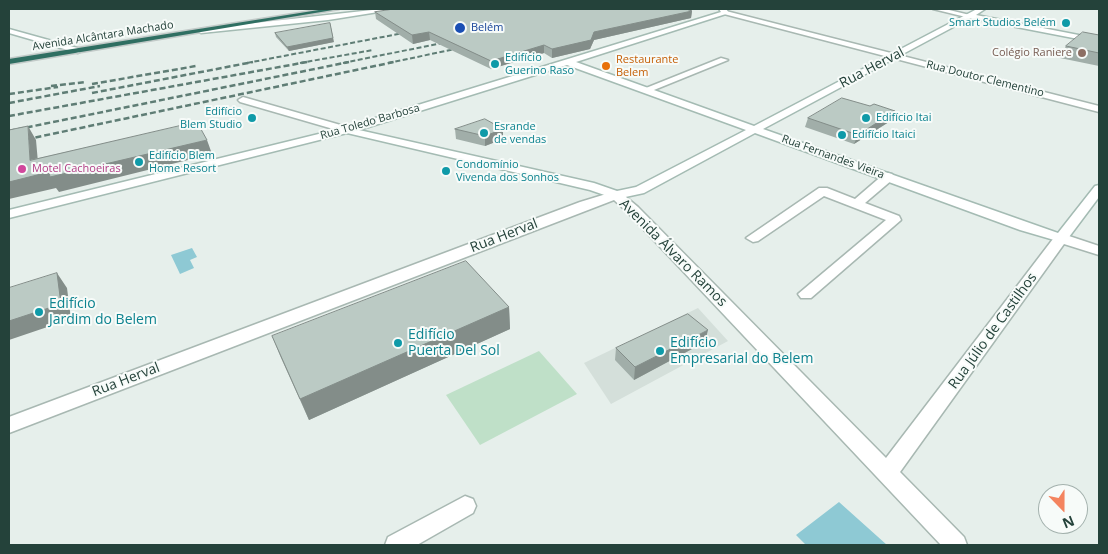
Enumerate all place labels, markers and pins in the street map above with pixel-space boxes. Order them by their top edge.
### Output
place label: Smart Studios Belém [949,16,1056,30]
marker: Smart Studios Belém [1060,17,1072,29]
marker: Belém [453,21,467,35]
place label: Belém [471,21,503,35]
place label: Colégio Raniere [992,46,1072,60]
marker: Colégio Raniere [1076,47,1088,59]
place label: Edifício Guerino Raso [505,51,574,77]
place label: Restaurante Belem [616,53,678,79]
marker: Edifício Guerino Raso [489,58,501,70]
marker: Restaurante Belem [600,60,612,72]
place label: Edifício Blem Studio [180,105,242,131]
place label: Edifício Itai [876,111,931,125]
marker: Edifício Blem Studio [246,112,258,124]
marker: Edifício Itai [860,112,872,124]
place label: Esrande de vendas [494,120,546,146]
marker: Esrande de vendas [478,127,490,139]
place label: Edifício Itaici [852,128,916,142]
marker: Edifício Itaici [836,129,848,141]
place label: Edifício Blem Home Resort [149,149,216,175]
marker: Edifício Blem Home Resort [133,156,145,168]
place label: Condomínio Vivenda dos Sonhos [456,158,559,184]
place label: Motel Cachoeiras [32,162,121,176]
marker: Motel Cachoeiras [16,163,28,175]
marker: Condomínio Vivenda dos Sonhos [440,165,452,177]
place label: Edifício Jardim do Belem [49,296,157,328]
marker: Edifício Jardim do Belem [33,306,45,318]
place label: Edifício Puerta Del Sol [408,327,500,360]
place label: Edifício Empresarial do Belem [670,335,813,368]
marker: Edifício Puerta Del Sol [392,337,404,349]
marker: Edifício Empresarial do Belem [654,345,666,357]

